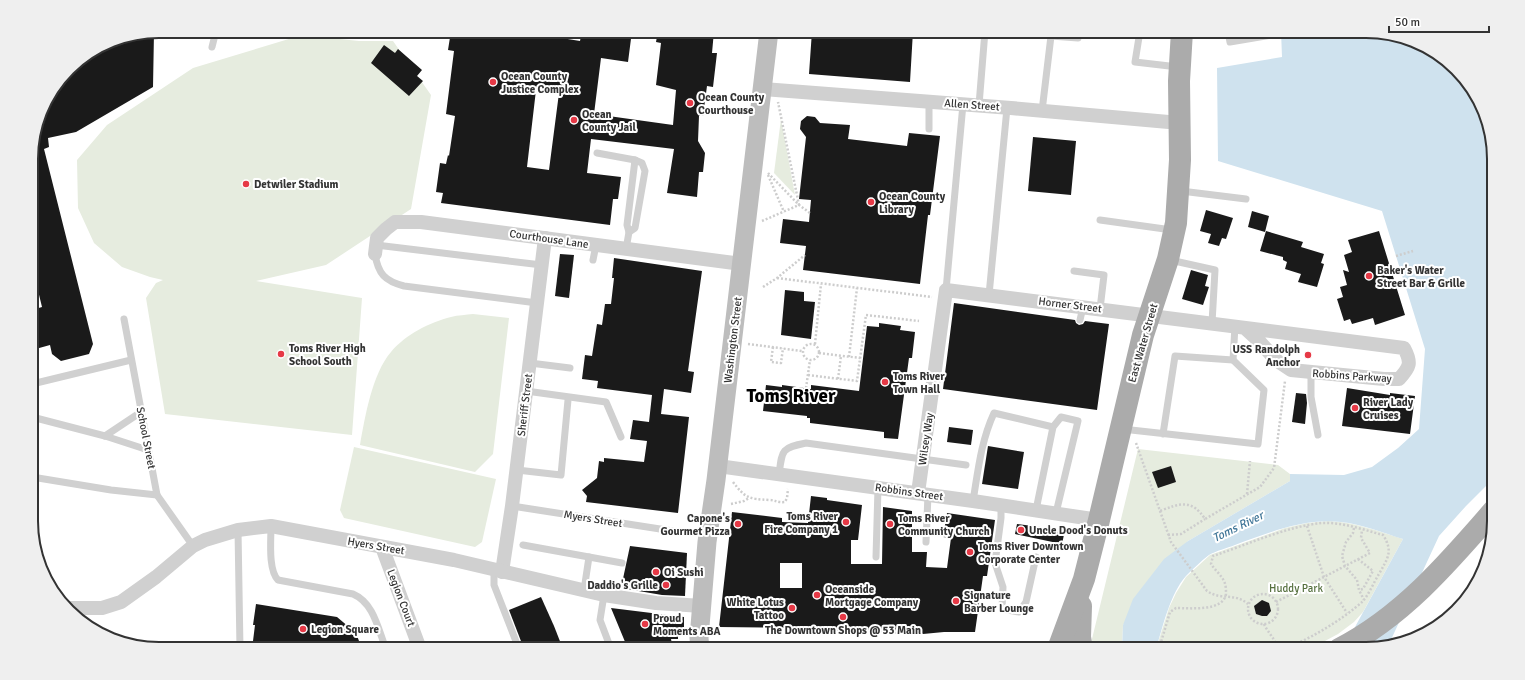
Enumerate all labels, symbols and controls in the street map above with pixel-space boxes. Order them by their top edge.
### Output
scale bar [1389,8,1489,34]
text: 50 m [1395,15,1420,30]
place label: Ocean County Justice Complex [501,70,580,96]
marker: Ocean County Justice Complex [488,77,498,87]
place label: Ocean County Courthouse [698,91,765,117]
street label: Allen Street [944,97,1000,113]
marker: Ocean County Courthouse [685,98,695,108]
place label: Ocean County Jail [582,108,636,134]
marker: Ocean County Jail [569,115,579,125]
place label: Detwiler Stadium [254,178,339,191]
marker: Detwiler Stadium [241,179,251,189]
place label: Ocean County Library [879,190,946,216]
marker: Ocean County Library [866,197,876,207]
street label: Courthouse Lane [509,227,589,251]
place label: Baker's Water Street Bar & Grille [1377,264,1465,290]
marker: Baker's Water Street Bar & Grille [1364,271,1374,281]
street label: Horner Street [1038,295,1103,315]
street label: Washington Street [721,296,745,384]
street label: East Water Street [1126,302,1161,384]
place label: Toms River High School South [289,342,366,368]
place label: USS Randolph Anchor [1233,343,1301,369]
marker: Toms River High School South [276,349,286,359]
marker: USS Randolph Anchor [1303,350,1313,360]
street label: Robbins Parkway [1312,367,1393,385]
place label: Toms River Town Hall [893,370,945,396]
street label: Sheriff Street [515,373,535,437]
marker: Toms River Town Hall [880,377,890,387]
district label: Toms River [746,384,836,408]
place label: River Lady Cruises [1363,396,1414,422]
marker: River Lady Cruises [1350,403,1360,413]
street label: School Street [134,406,158,470]
street label: Wilsey Way [916,411,936,466]
street label: Robbins Street [874,481,944,503]
street label: Myers Street [563,508,623,530]
water label: Toms River [1210,508,1267,546]
place label: Toms River Fire Company 1 [764,510,839,536]
place label: Capone's Gourmet Pizza [660,512,730,538]
place label: Toms River Community Church [898,512,990,538]
marker: Toms River Fire Company 1 [841,517,851,527]
marker: Capone's Gourmet Pizza [733,519,743,529]
marker: Toms River Community Church [885,519,895,529]
place label: Uncle Dood's Donuts [1029,524,1128,537]
marker: Uncle Dood's Donuts [1016,525,1026,535]
street label: Hyers Street [346,535,406,557]
place label: Toms River Downtown Corporate Center [978,540,1083,566]
marker: Toms River Downtown Corporate Center [965,547,975,557]
place label: Oi Sushi [664,566,703,579]
marker: Oi Sushi [651,567,661,577]
street label: Legion Court [384,568,418,629]
place label: Daddio's Grille [587,579,659,592]
marker: Daddio's Grille [661,580,671,590]
park label: Huddy Park [1269,582,1323,595]
place label: Oceanside Mortgage Company [825,583,919,609]
place label: Signature Barber Lounge [964,589,1034,615]
marker: Oceanside Mortgage Company [812,590,822,600]
place label: White Lotus Tattoo [727,596,784,622]
marker: Signature Barber Lounge [951,596,961,606]
marker: White Lotus Tattoo [787,603,797,613]
place label: Proud Moments ABA [653,612,721,638]
marker: The Downtown Shops @ 53 Main [838,612,848,622]
marker: Proud Moments ABA [640,619,650,629]
place label: Legion Square [311,623,379,636]
marker: Legion Square [298,624,308,634]
place label: The Downtown Shops @ 53 Main [765,624,921,637]

